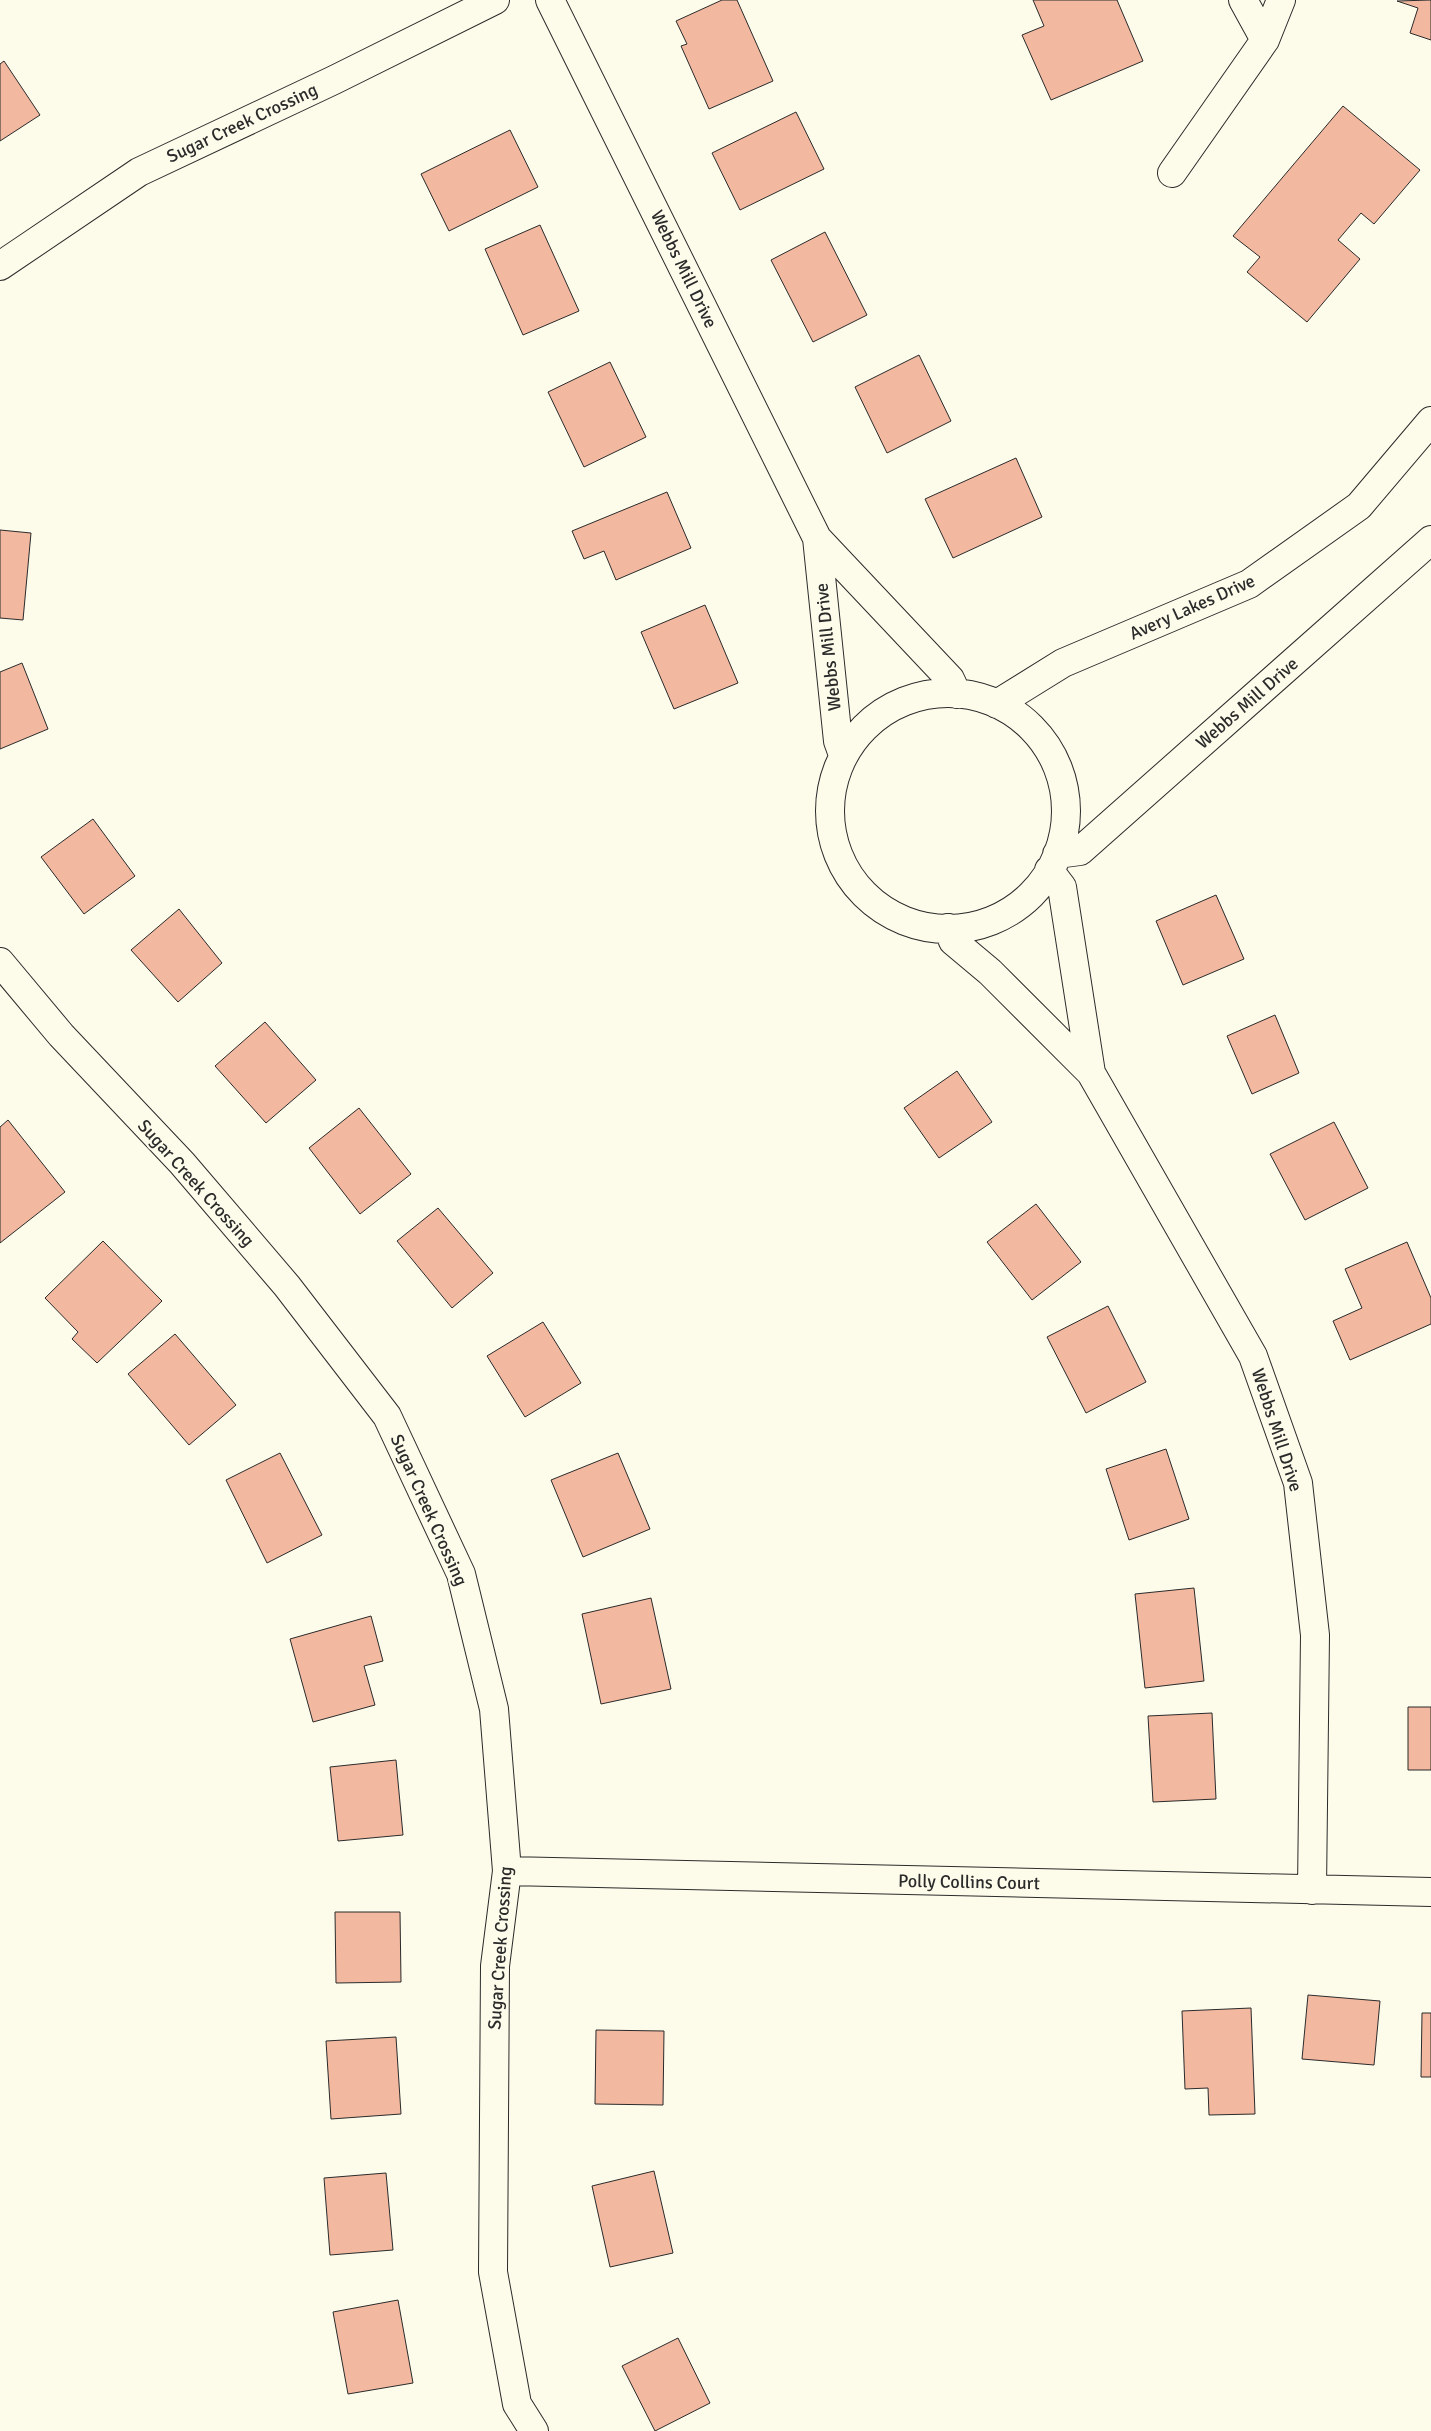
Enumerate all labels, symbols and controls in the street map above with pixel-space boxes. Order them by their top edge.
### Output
street label: Sugar Creek Crossing [163,78,321,168]
street label: Webbs Mill Drive [646,206,722,332]
street label: Avery Lakes Drive [1126,569,1258,645]
street label: Webbs Mill Drive [810,582,846,712]
street label: Webbs Mill Drive [1191,653,1303,753]
street label: Sugar Creek Crossing [133,1115,259,1251]
street label: Webbs Mill Drive [1247,1366,1307,1494]
street label: Sugar Creek Crossing [386,1431,472,1589]
street label: Sugar Creek Crossing [483,1866,517,2030]
street label: Polly Collins Court [898,1870,1040,1894]

